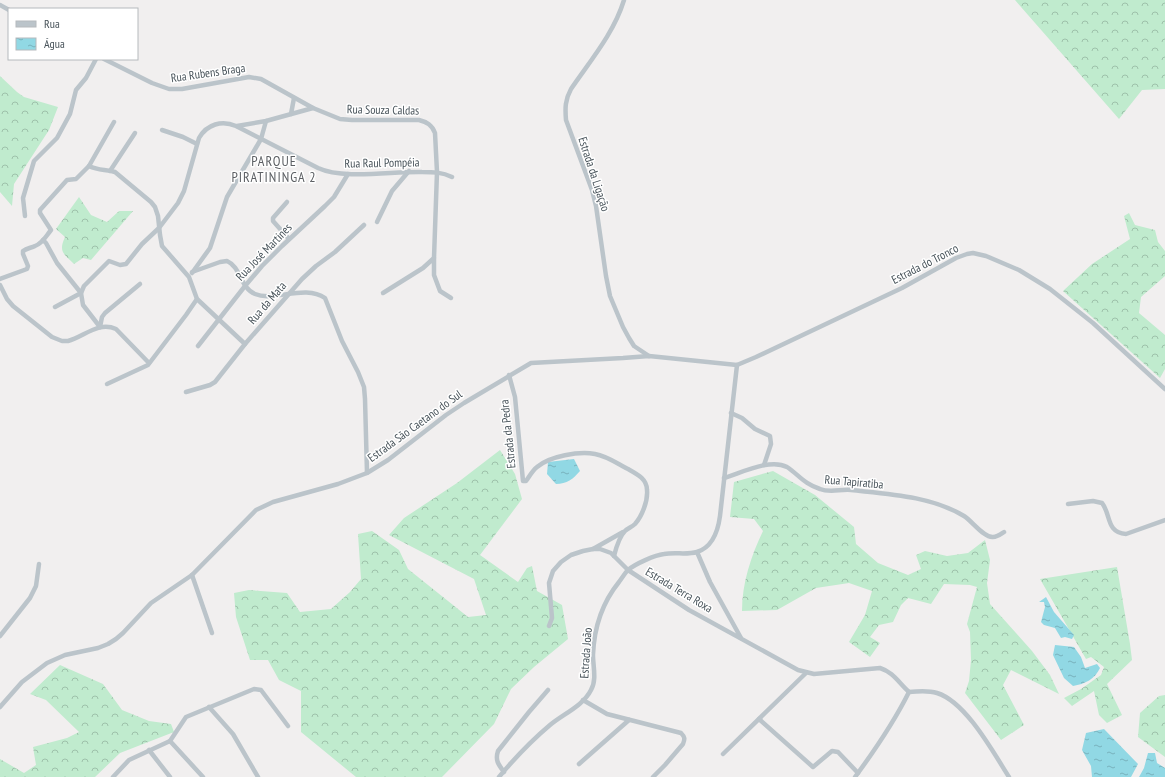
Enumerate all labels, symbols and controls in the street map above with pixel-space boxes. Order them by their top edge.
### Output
legend [8,8,138,60]
text: Rua [44,16,60,31]
text: Água [44,36,65,51]
street label: Rua Rubens Braga [170,60,246,85]
street label: Rua Souza Caldas [347,101,419,118]
street label: Estrada da Ligação [575,135,614,213]
district label: PARQUE PIRATININGA 2 [232,152,317,186]
street label: Rua Raul Pompéia [344,154,420,171]
street label: Rua José Martines [232,220,295,284]
street label: Estrada do Tronco [889,240,961,287]
street label: Rua da Mata [244,278,289,327]
street label: Estrada São Caetano do Sul [365,386,465,465]
street label: Estrada da Pedra [496,399,519,469]
street label: Rua Tapiratiba [824,471,884,492]
street label: Estrada Terra Roxa [643,564,716,616]
street label: Estrada João [576,627,595,679]

